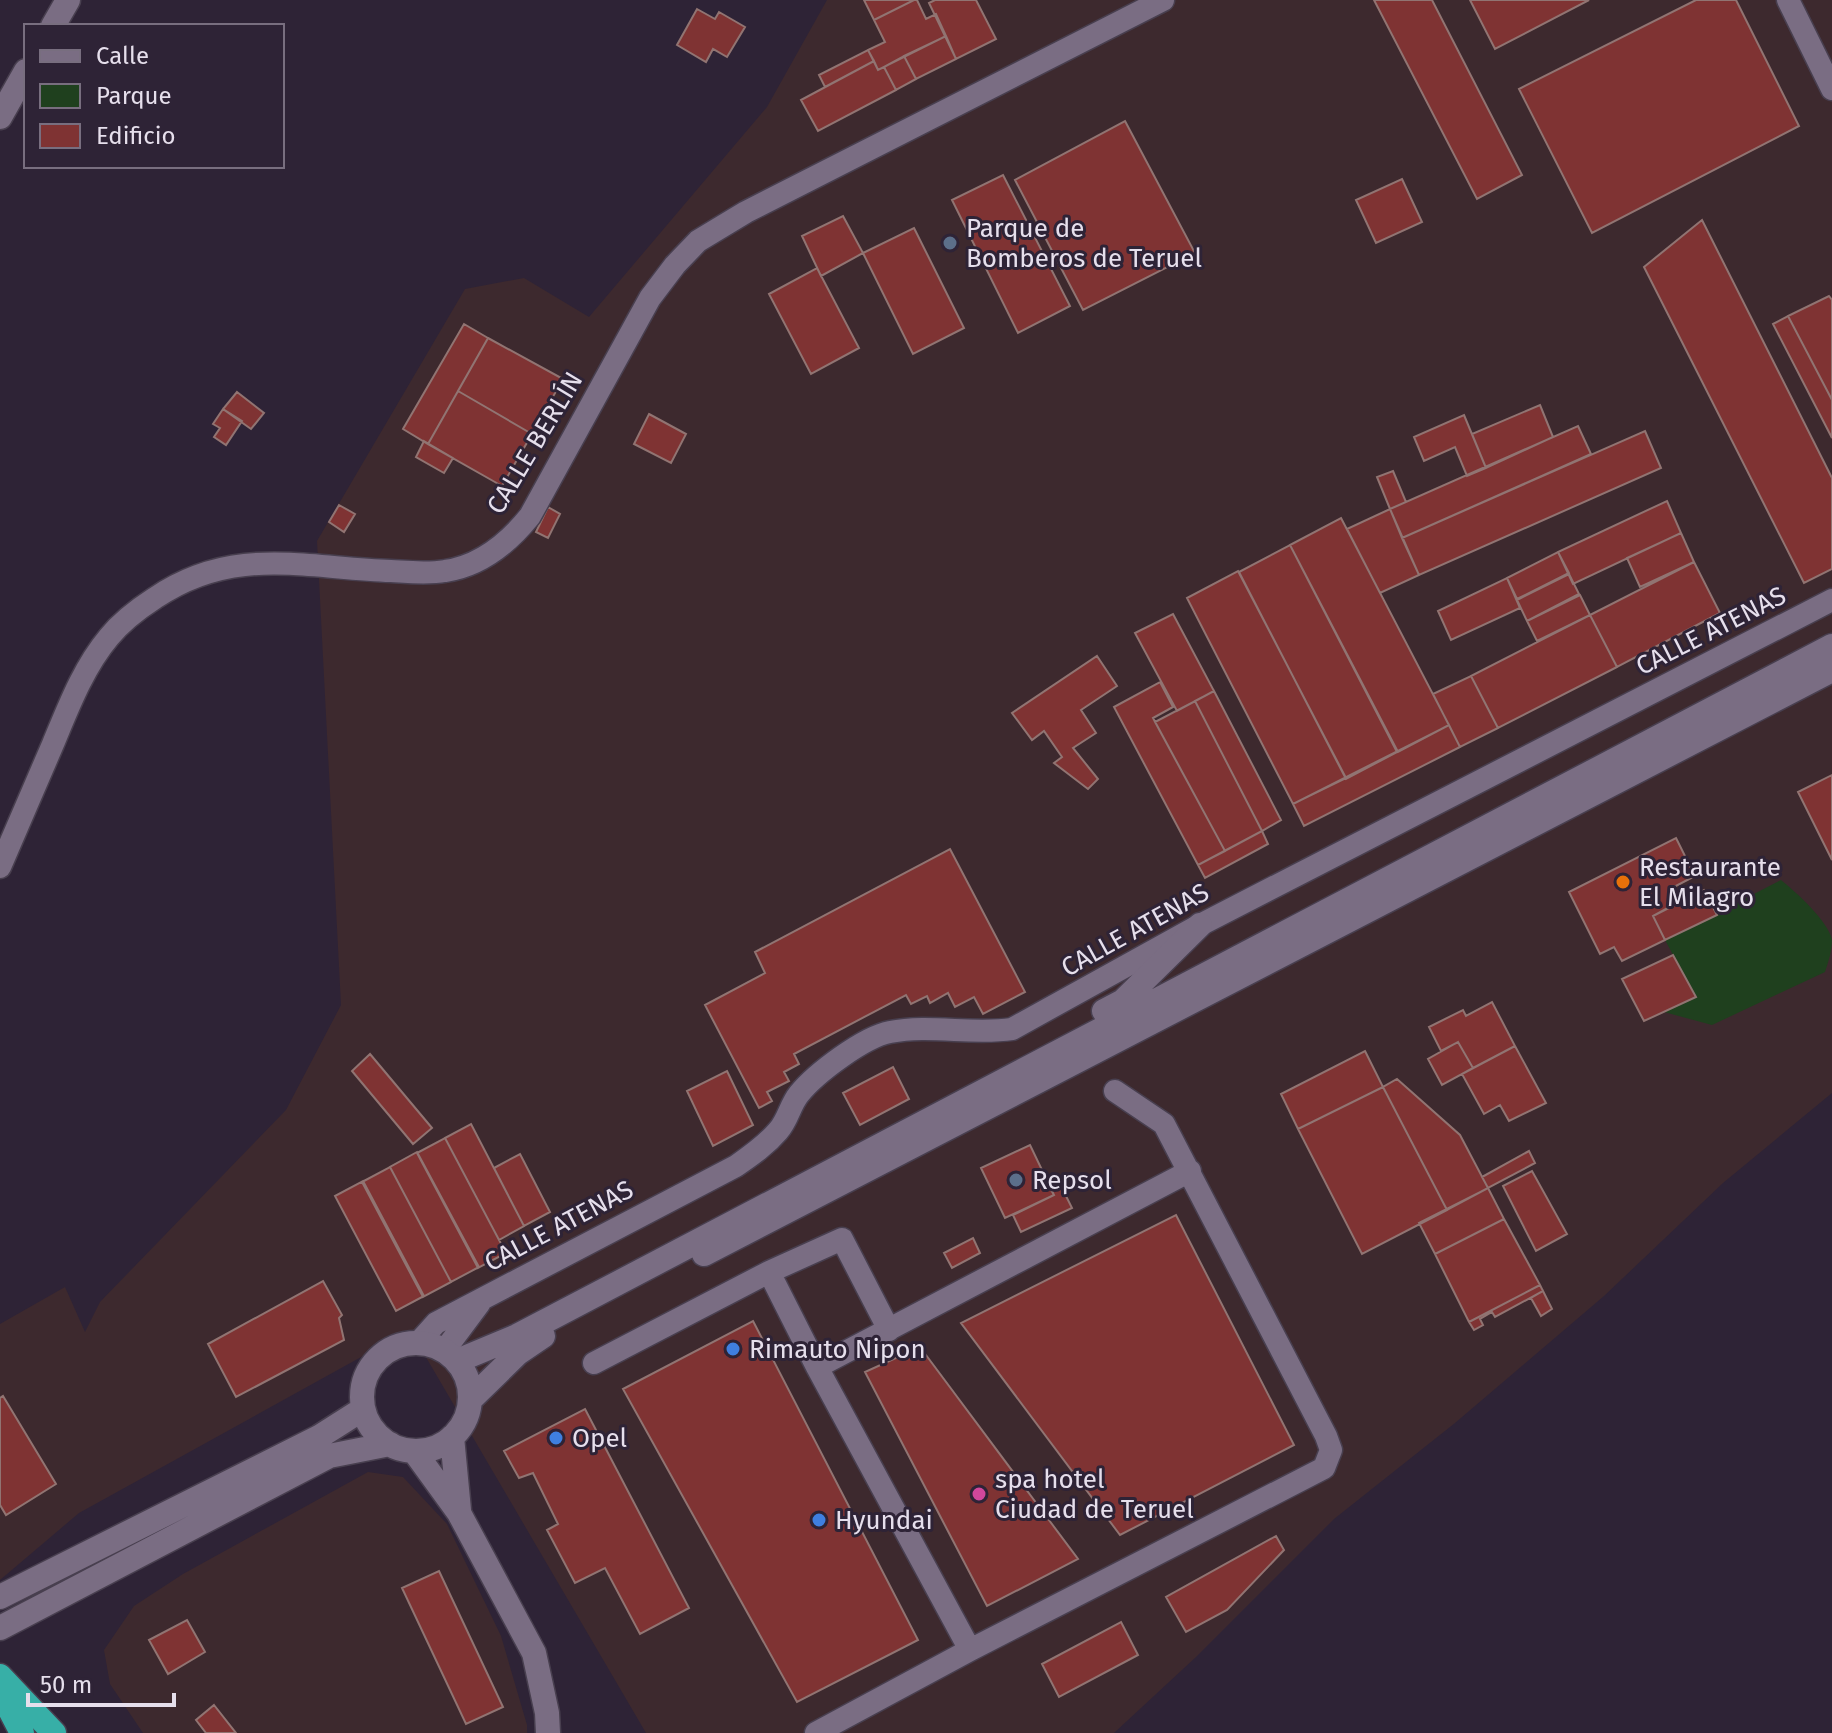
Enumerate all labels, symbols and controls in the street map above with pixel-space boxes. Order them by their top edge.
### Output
legend [24,24,284,168]
text: Calle [96,42,149,70]
text: Parque [96,82,172,110]
text: Edificio [96,122,176,150]
place label: Parque de Bomberos de Teruel [966,213,1202,274]
marker: Parque de Bomberos de Teruel [941,234,959,252]
street label: CALLE BERLÍN [481,366,589,520]
street label: CALLE ATENAS [1631,580,1791,682]
place label: Restaurante El Milagro [1639,852,1781,913]
marker: Restaurante El Milagro [1614,873,1632,891]
street label: CALLE ATENAS [1056,877,1214,983]
place label: Repsol [1032,1165,1112,1196]
marker: Repsol [1007,1171,1025,1189]
street label: CALLE ATENAS [479,1174,639,1278]
place label: Rimauto Nipon [749,1334,926,1365]
marker: Rimauto Nipon [724,1340,742,1358]
place label: Opel [572,1423,628,1454]
marker: Opel [547,1429,565,1447]
place label: spa hotel Ciudad de Teruel [995,1464,1194,1525]
marker: spa hotel Ciudad de Teruel [970,1485,988,1503]
place label: Hyundai [835,1505,933,1536]
marker: Hyundai [810,1511,828,1529]
scale bar [28,1657,174,1707]
text: 50 m [40,1671,92,1699]

